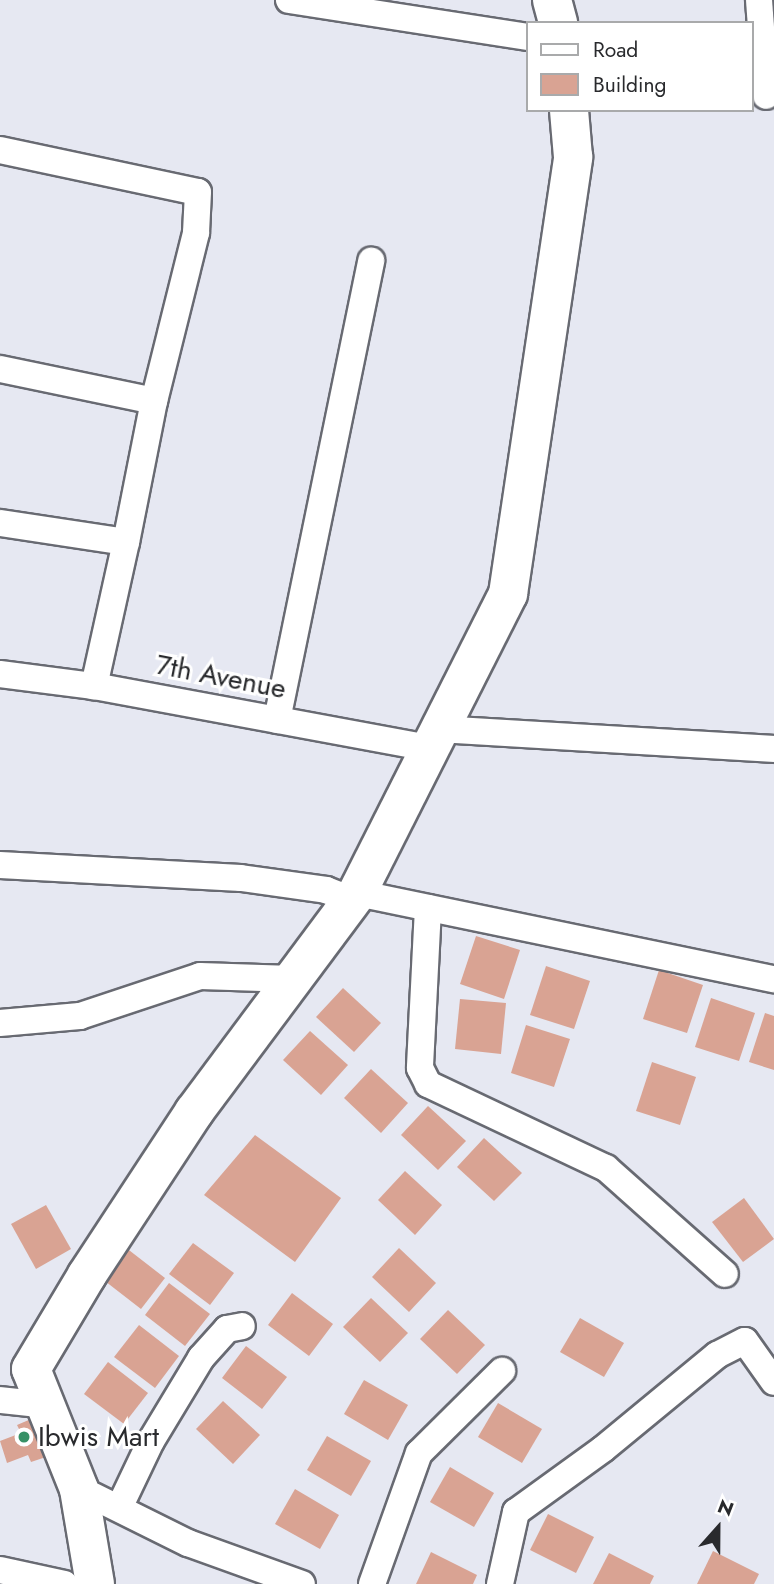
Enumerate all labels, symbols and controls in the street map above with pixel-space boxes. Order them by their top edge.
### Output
legend [526,21,753,112]
text: Road [593,35,638,65]
text: Building [593,70,666,100]
street label: 7th Avenue [153,648,289,706]
place label: Ibwis Mart [38,1420,159,1454]
marker: Ibwis Mart [16,1429,32,1445]
north arrow [683,1493,753,1563]
text: N [714,1493,738,1523]

